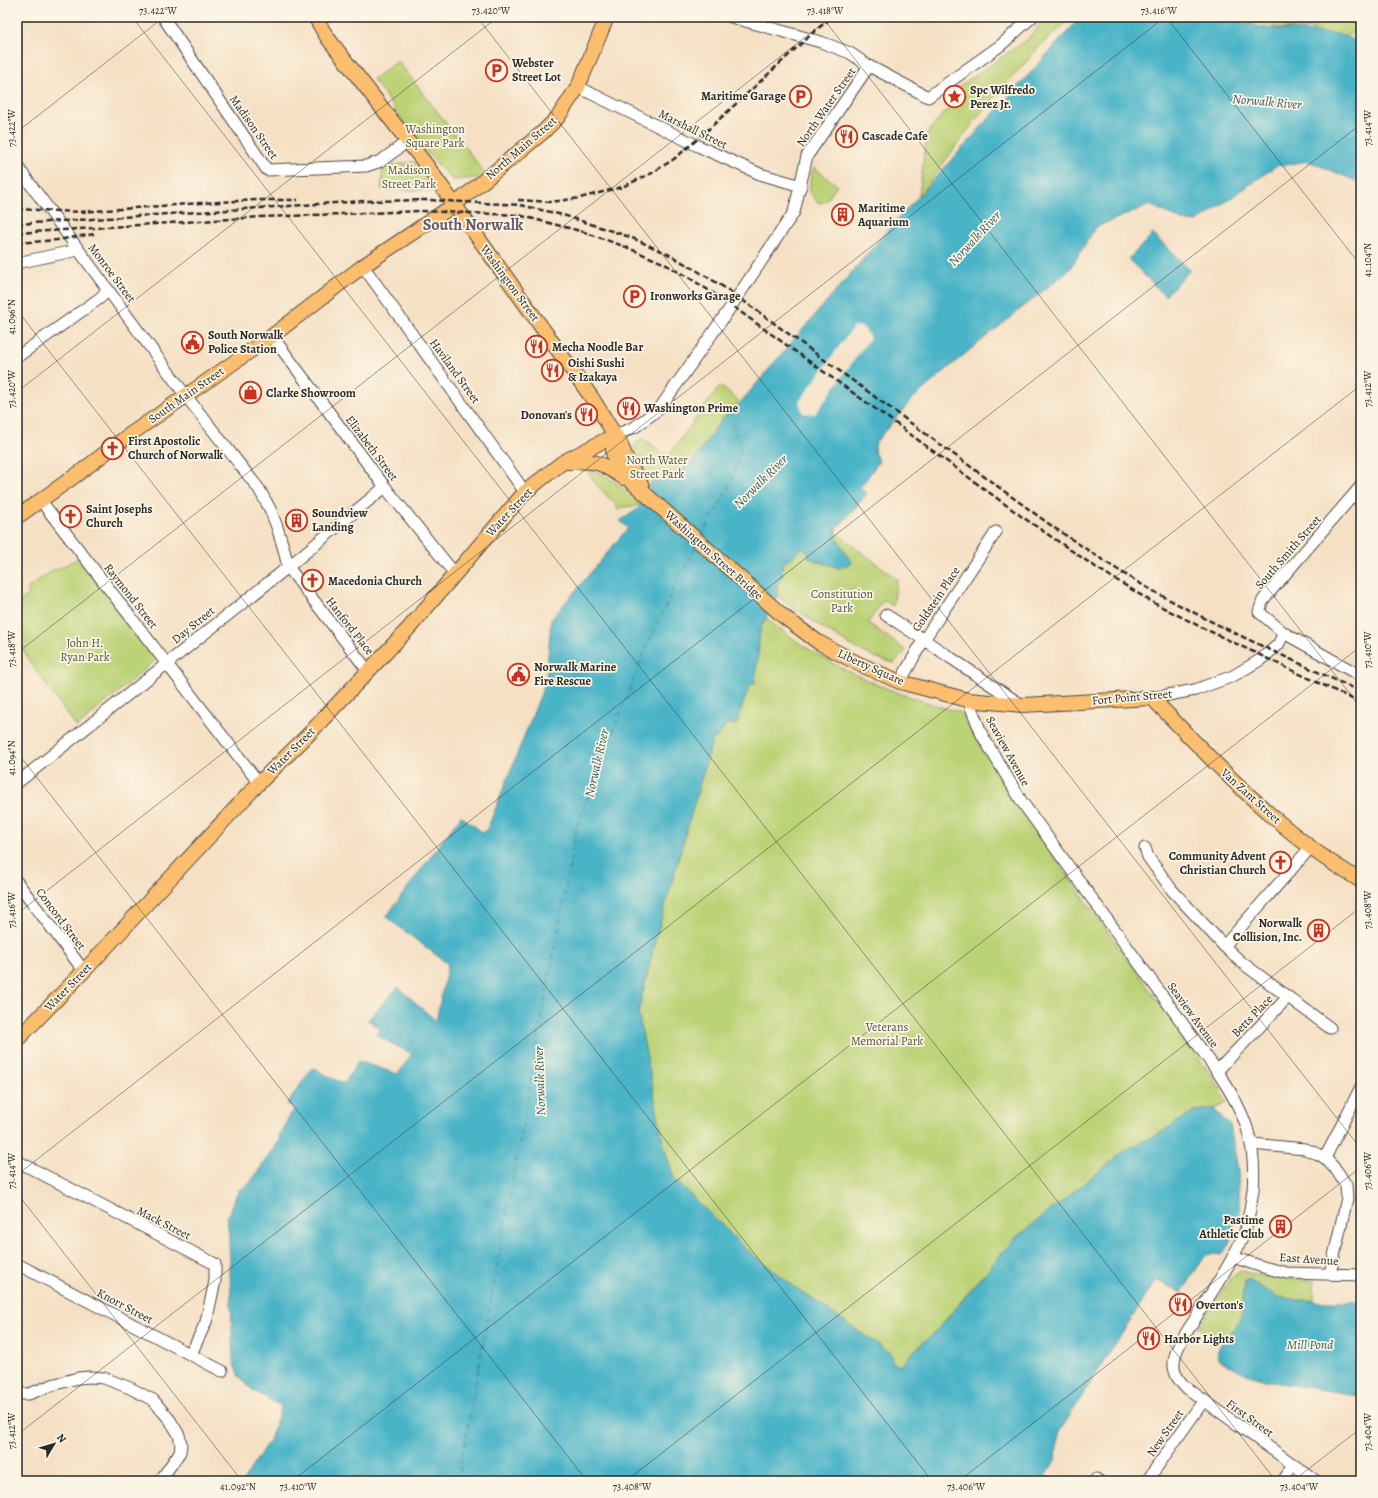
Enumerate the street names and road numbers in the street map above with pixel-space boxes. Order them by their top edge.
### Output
street label: North Water Street [793,64,859,150]
street label: Madison Street [226,92,282,162]
street label: Marshall Street [656,105,730,153]
street label: North Main Street [482,113,560,183]
street label: Monroe Street [84,240,140,306]
street label: Washington Street [476,241,543,325]
street label: Haviland Street [426,335,484,407]
street label: South Main Street [145,363,227,427]
street label: Elizabeth Street [342,412,402,484]
street label: Water Street [481,484,536,541]
street label: Washington Street Bridge [661,506,766,603]
street label: South Smith Street [1251,512,1325,592]
street label: Raymond Street [100,560,162,632]
street label: Goldstein Place [908,563,964,635]
street label: Hanford Place [322,594,378,658]
street label: Day Street [168,603,218,647]
street label: Liberty Square [835,645,907,689]
street label: Fort Point Street [1091,686,1173,708]
street label: Seaview Avenue [982,713,1034,789]
street label: Water Street [263,724,318,779]
street label: Van Zant Street [1217,764,1285,827]
street label: Concord Street [32,885,90,953]
street label: Water Street [40,959,95,1015]
street label: Seaview Avenue [1164,979,1222,1051]
street label: Betts Place [1228,991,1276,1041]
street label: Mack Street [134,1203,194,1243]
street label: East Avenue [1279,1249,1339,1269]
street label: Knorr Street [94,1285,156,1327]
street label: First Street [1223,1395,1277,1441]
street label: New Street [1143,1406,1187,1460]

